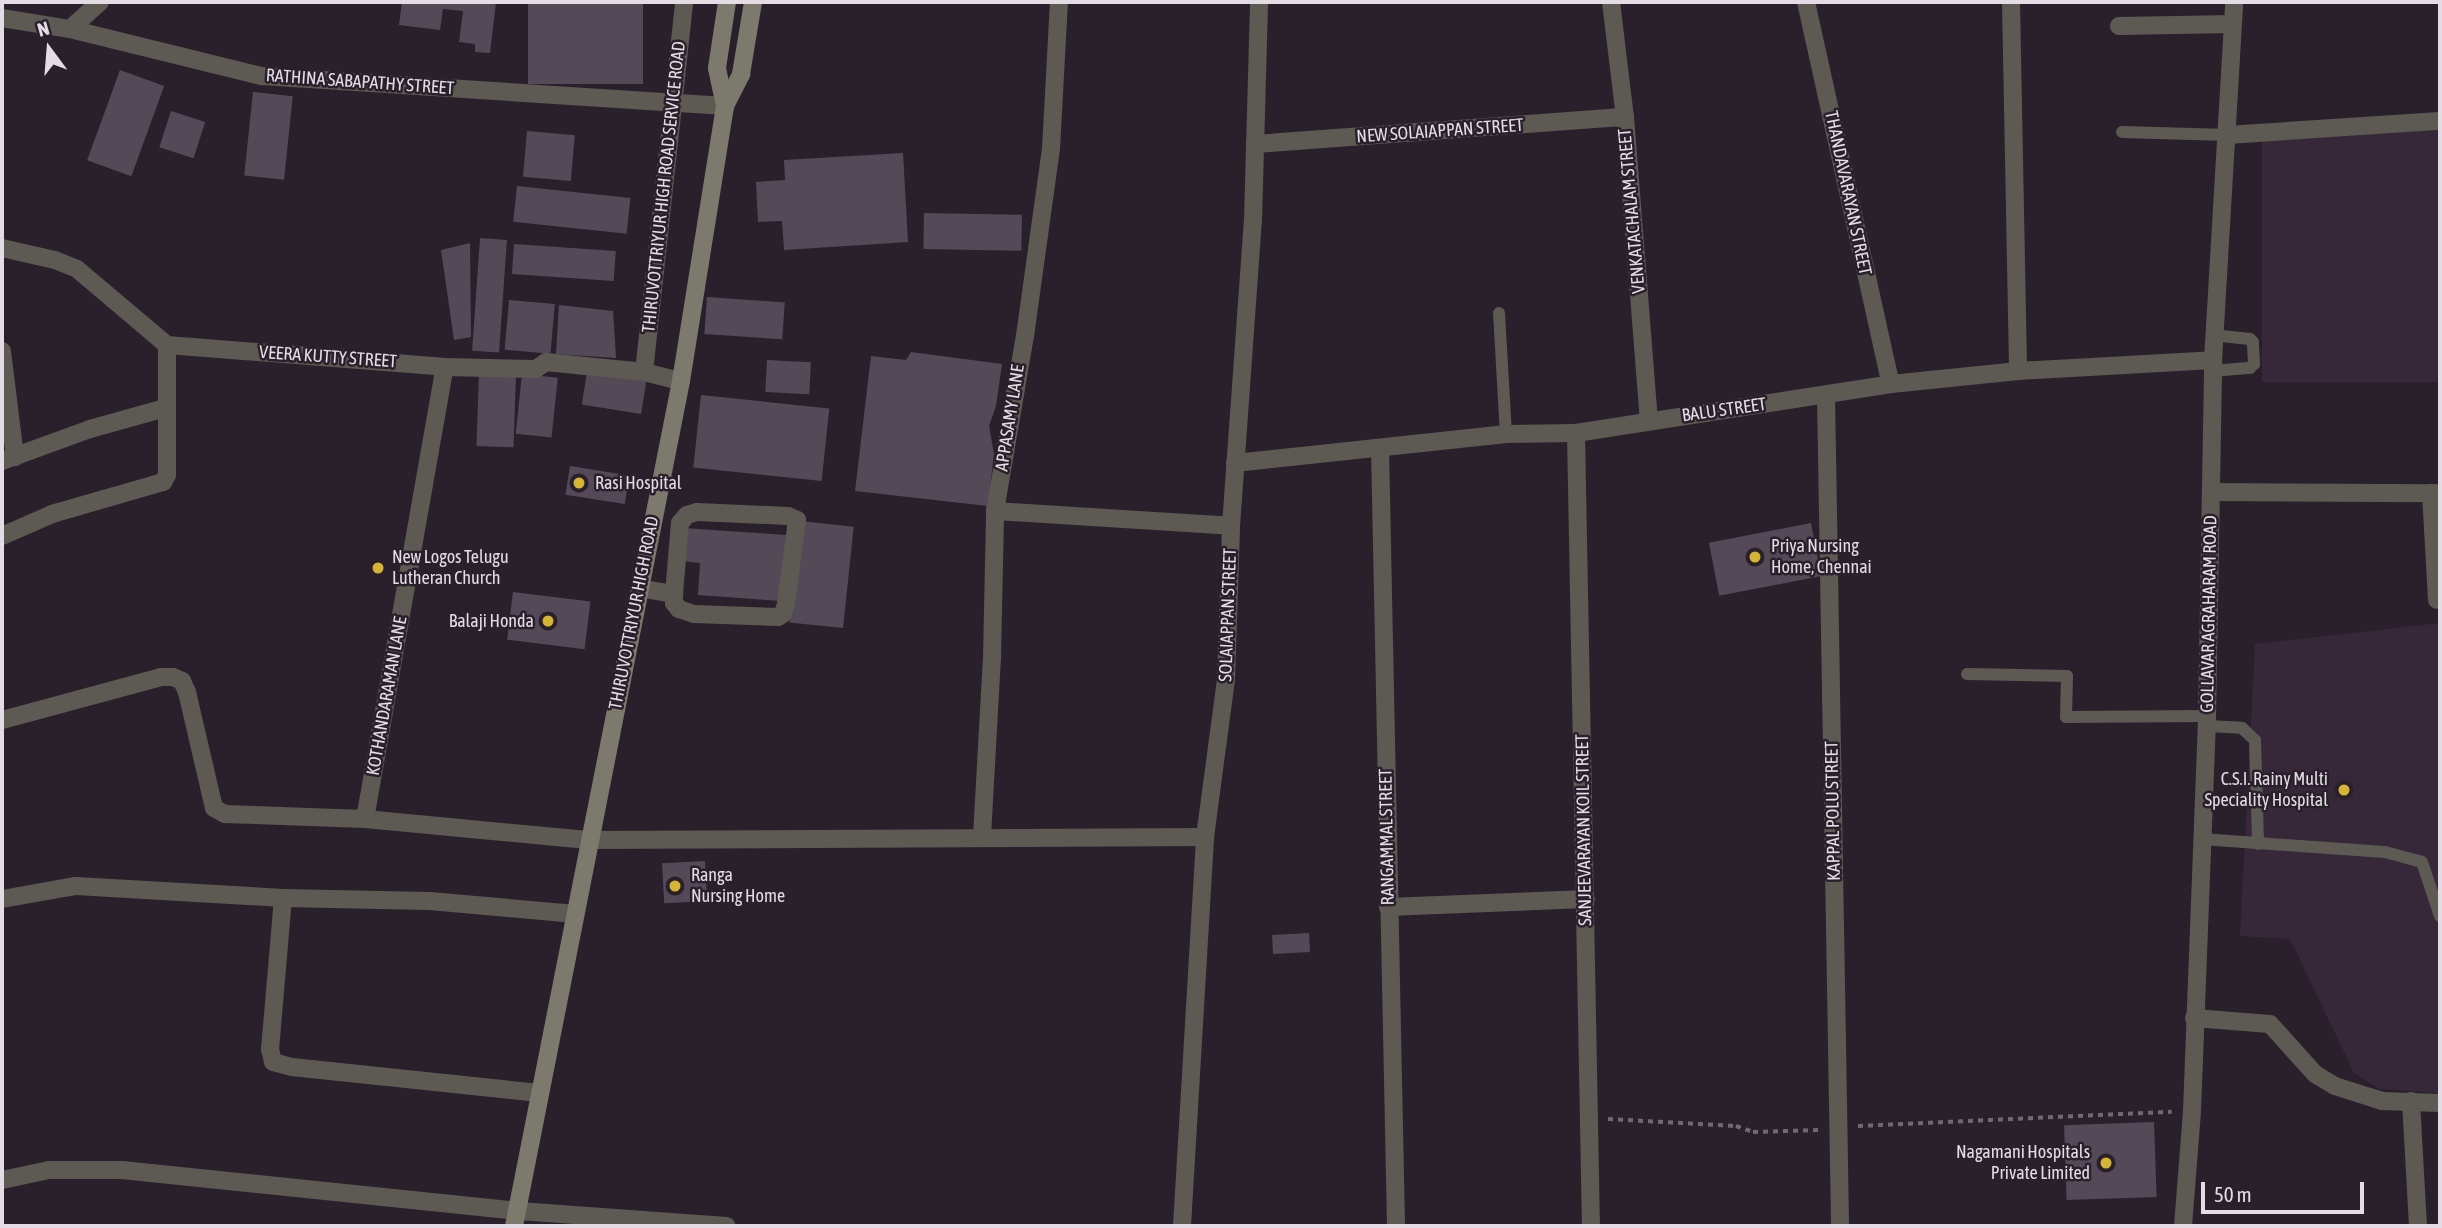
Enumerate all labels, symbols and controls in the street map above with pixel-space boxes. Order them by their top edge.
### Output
north arrow [14,14,84,84]
text: N [35,17,52,41]
street label: THIRUVOTTRIYUR HIGH ROAD SERVICE ROAD [638,40,690,334]
street label: RATHINA SABAPATHY STREET [265,65,455,99]
street label: THANDAVARAYAN STREET [1820,109,1876,277]
street label: NEW SOLAIAPPAN STREET [1356,114,1524,148]
street label: VENKATACHALAM STREET [1614,128,1650,294]
street label: VEERA KUTTY STREET [258,341,398,373]
street label: APPASAMY LANE [991,363,1029,473]
street label: BALU STREET [1680,393,1768,427]
place label: Rasi Hospital [595,472,682,494]
marker: Rasi Hospital [569,473,589,493]
street label: THIRUVOTTRIYUR HIGH ROAD [605,514,663,712]
street label: GOLLAVAR AGRAHARAM ROAD [2196,515,2222,713]
place label: Priya Nursing Home, Chennai [1771,536,1872,578]
place label: New Logos Telugu Lutheran Church [392,547,509,590]
marker: Priya Nursing Home, Chennai [1745,547,1765,567]
street label: SOLAIAPPAN STREET [1215,548,1241,682]
marker: New Logos Telugu Lutheran Church [370,560,386,576]
place label: Balaji Honda [449,610,534,632]
marker: Balaji Honda [540,613,556,629]
street label: KOTHANDARAMAN LANE [362,615,412,777]
street label: SANJEEVARAYAN KOIL STREET [1572,734,1596,926]
street label: KAPPAL POLU STREET [1821,741,1845,881]
street label: RANGAMMAL STREET [1375,768,1399,906]
place label: C.S.I. Rainy Multi Speciality Hospital [2204,769,2328,812]
marker: C.S.I. Rainy Multi Speciality Hospital [2334,780,2354,800]
place label: Ranga Nursing Home [691,865,785,908]
marker: Ranga Nursing Home [665,876,685,896]
place label: Nagamani Hospitals Private Limited [1956,1142,2090,1184]
marker: Nagamani Hospitals Private Limited [2096,1153,2116,1173]
scale bar [2204,1168,2367,1212]
text: 50 m [2214,1182,2252,1206]

